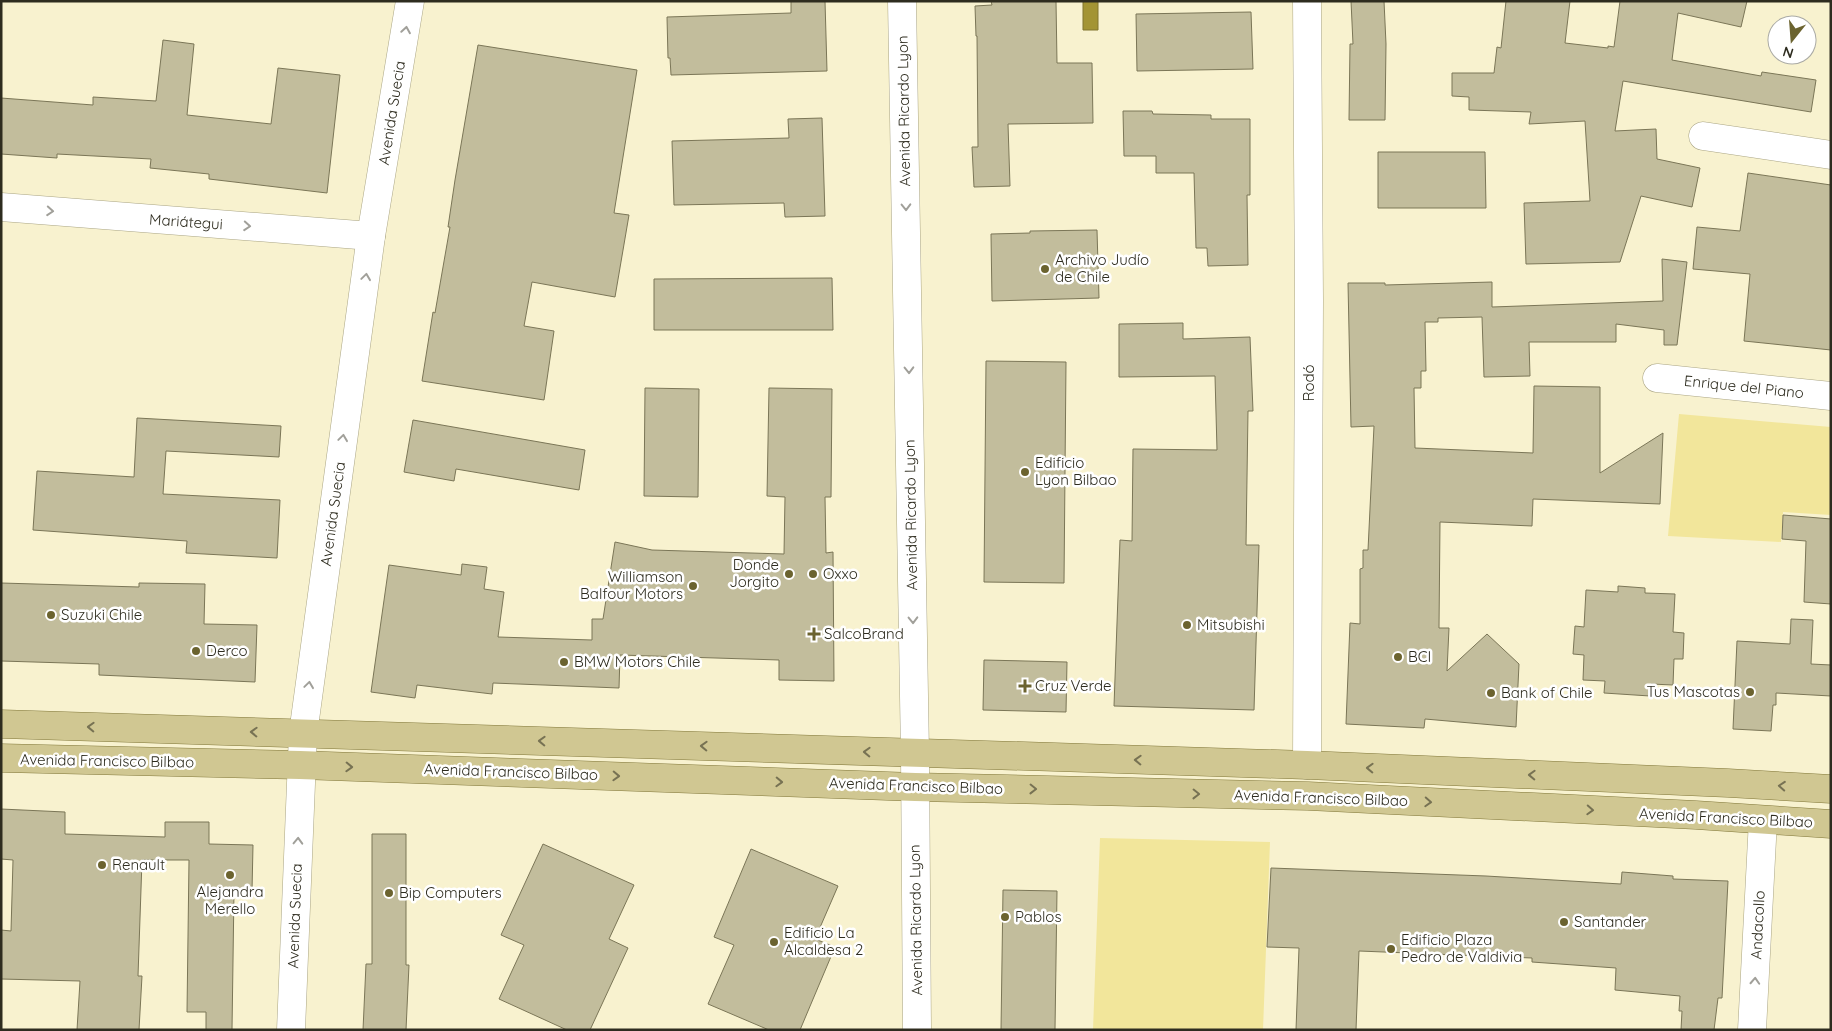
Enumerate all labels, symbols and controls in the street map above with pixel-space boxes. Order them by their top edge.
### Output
north arrow [1767,15,1817,65]
one-way arrow [400,26,410,34]
street label: Avenida Ricardo Lyon [893,35,914,187]
text: N [1781,42,1796,63]
street label: Avenida Suecia [374,59,409,166]
one-way arrow [901,204,911,212]
one-way arrow [46,205,54,216]
street label: Mariátegui [148,209,224,234]
one-way arrow [243,221,251,232]
place label: Archivo Judío de Chile [1055,250,1149,286]
marker: Archivo Judío de Chile [1039,263,1051,275]
one-way arrow [360,272,370,281]
street label: Rodó [1299,364,1318,402]
one-way arrow [904,366,914,374]
street label: Enrique del Piano [1683,371,1805,402]
one-way arrow [337,433,348,441]
street label: Avenida Ricardo Lyon [900,439,921,591]
place label: Edificio Lyon Bilbao [1035,453,1117,489]
street label: Avenida Suecia [316,460,349,567]
marker: Edificio Lyon Bilbao [1019,466,1031,478]
place label: Donde Jorgito [729,555,779,591]
place label: Oxxo [823,564,858,583]
place label: Williamson Balfour Motors [580,567,683,603]
marker: Donde Jorgito [783,568,795,580]
marker: Oxxo [807,568,819,580]
marker: Williamson Balfour Motors [687,580,699,592]
place label: Suzuki Chile [61,605,142,624]
marker: Suzuki Chile [45,609,57,621]
place label: Mitsubishi [1197,615,1265,634]
one-way arrow [908,616,918,624]
marker: Mitsubishi [1181,619,1193,631]
place label: SalcoBrand [824,624,904,643]
marker: SalcoBrand [808,628,820,640]
place label: Derco [206,641,248,660]
marker: Derco [190,645,202,657]
place label: BCI [1408,647,1431,666]
marker: BCI [1392,651,1404,663]
place label: BMW Motors Chile [574,652,701,671]
marker: BMW Motors Chile [558,656,570,668]
place label: Cruz Verde [1035,676,1112,695]
marker: Cruz Verde [1019,680,1031,692]
one-way arrow [303,681,314,689]
place label: Tus Mascotas [1647,682,1740,701]
place label: Bank of Chile [1501,683,1593,702]
marker: Tus Mascotas [1744,686,1756,698]
marker: Bank of Chile [1485,687,1497,699]
one-way arrow [87,722,95,732]
one-way arrow [250,727,258,738]
one-way arrow [538,736,546,747]
one-way arrow [700,741,708,752]
one-way arrow [862,746,870,757]
street label: Avenida Francisco Bilbao [20,749,194,772]
one-way arrow [1133,755,1141,765]
street label: Avenida Francisco Bilbao [424,759,598,784]
one-way arrow [345,761,353,772]
one-way arrow [1366,762,1374,773]
one-way arrow [1528,769,1536,780]
one-way arrow [613,771,621,781]
street label: Avenida Francisco Bilbao [829,773,1003,798]
one-way arrow [775,776,783,787]
one-way arrow [1778,781,1786,792]
one-way arrow [1030,784,1038,795]
street label: Avenida Francisco Bilbao [1234,785,1408,810]
one-way arrow [1192,788,1200,799]
one-way arrow [1424,797,1432,808]
street label: Avenida Francisco Bilbao [1639,803,1813,832]
one-way arrow [1587,804,1595,815]
one-way arrow [292,837,303,845]
street label: Avenida Ricardo Lyon [905,844,926,996]
place label: Renault [112,855,165,874]
marker: Renault [96,859,108,871]
street label: Avenida Suecia [283,863,306,969]
marker: Alejandra Merello [224,869,236,881]
place label: Alejandra Merello [196,882,264,918]
place label: Bip Computers [399,883,502,902]
marker: Bip Computers [383,887,395,899]
street label: Andacollo [1746,890,1769,960]
place label: Pablos [1015,907,1061,926]
marker: Pablos [999,911,1011,923]
place label: Santander [1574,912,1647,931]
marker: Santander [1558,916,1570,928]
place label: Edificio La Alcaldesa 2 [784,923,863,959]
place label: Edificio Plaza Pedro de Valdivia [1401,930,1522,966]
marker: Edificio La Alcaldesa 2 [768,936,780,948]
marker: Edificio Plaza Pedro de Valdivia [1385,943,1397,955]
one-way arrow [1749,977,1760,985]

